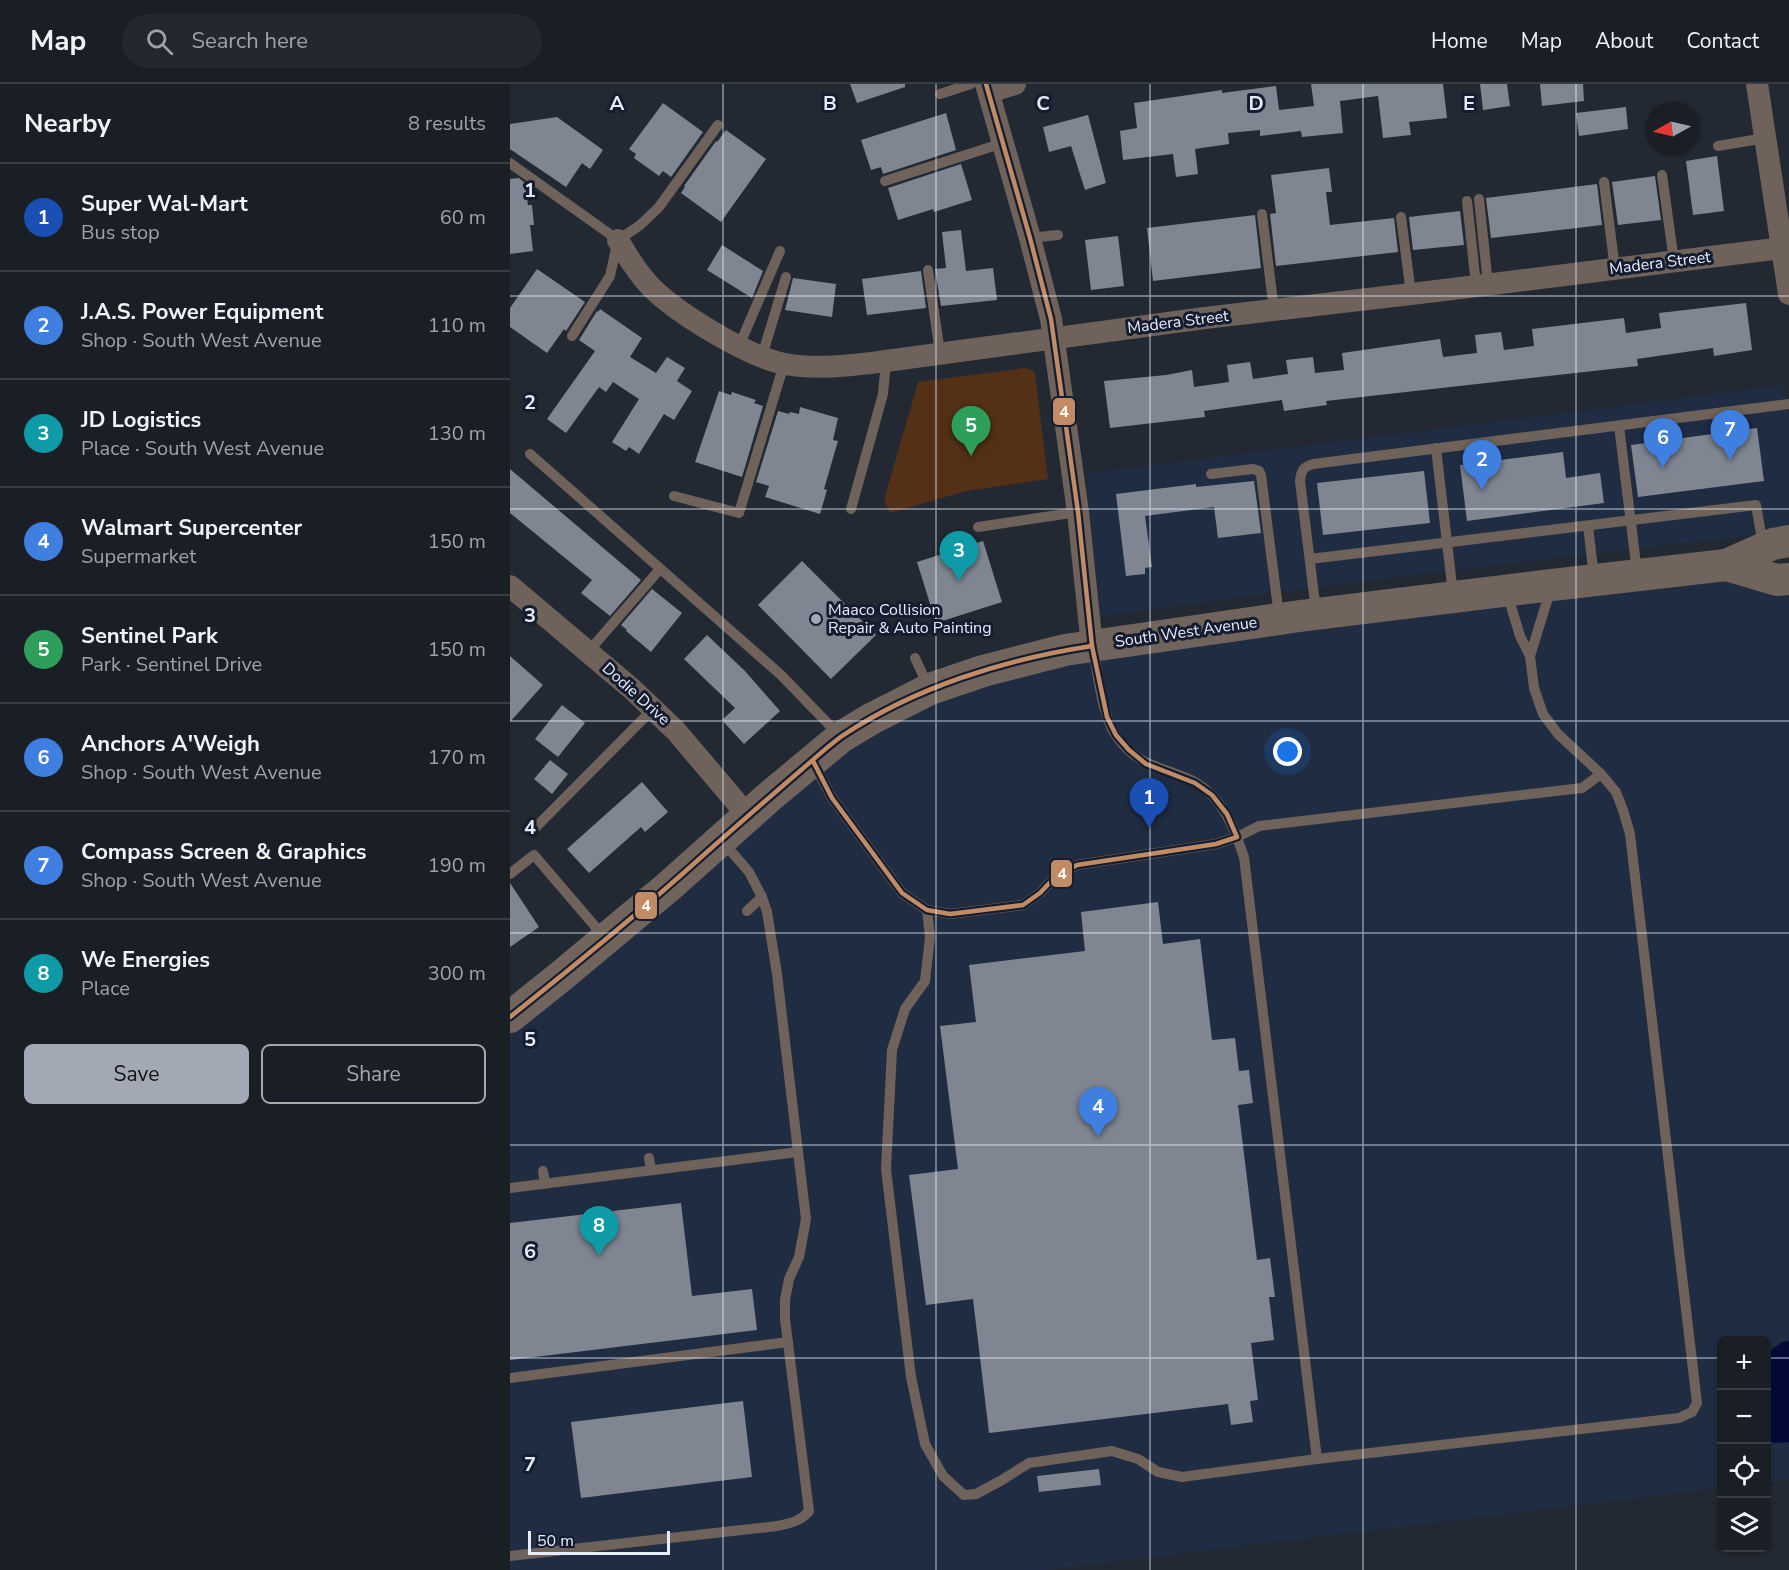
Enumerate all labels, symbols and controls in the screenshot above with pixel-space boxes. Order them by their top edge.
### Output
search box [122,14,542,68]
text: Map [30,22,86,60]
icon: search [143,25,176,58]
text: Search here [191,26,308,56]
text: Home [1431,27,1488,55]
text: Map [1521,27,1562,55]
text: About [1595,27,1653,55]
text: Contact [1686,27,1759,55]
text: A [610,90,625,117]
text: B [823,90,837,117]
text: C [1036,90,1050,117]
text: D [1248,90,1264,117]
text: E [1463,90,1475,117]
north arrow [1645,102,1699,156]
text: Nearby [24,106,111,141]
text: 8 results [408,110,486,137]
text: 1 [524,177,536,204]
text: Super Wal-Mart [81,189,248,219]
text: 1 [38,204,50,231]
text: 60 m [440,204,486,231]
text: Bus stop [81,219,160,246]
street label: Madera Street [1608,246,1712,280]
text: J.A.S. Power Equipment [81,297,324,327]
street label: Madera Street [1126,305,1230,339]
text: 2 [38,312,50,339]
text: 110 m [428,312,486,339]
text: Shop · South West Avenue [81,327,322,354]
text: 2 [524,389,536,416]
line badge: 4 [1052,397,1076,426]
text: 4 [1059,401,1069,423]
text: JD Logistics [81,405,201,435]
pin: 5 [952,406,990,456]
pin: 7 [1710,410,1750,460]
pin: 6 [1644,418,1682,468]
text: 3 [38,420,50,447]
text: 130 m [428,420,486,447]
text: Place · South West Avenue [81,435,324,462]
pin: 2 [1462,440,1502,490]
text: Walmart Supercenter [81,513,302,543]
text: 4 [38,528,50,555]
text: 150 m [428,528,486,555]
pin: 3 [940,532,978,581]
text: Supermarket [81,543,196,570]
place label: Maaco Collision Repair & Auto Painting [828,599,992,639]
text: 3 [524,602,536,629]
street label: South West Avenue [1113,611,1259,653]
marker: Maaco Collision Repair & Auto Painting [809,612,823,626]
text: Sentinel Park [81,621,218,651]
text: 5 [38,636,50,663]
text: 150 m [428,636,486,663]
text: Park · Sentinel Drive [81,651,262,678]
street label: Dodie Drive [597,658,675,730]
text: Anchors A'Weigh [81,729,260,759]
your location [1273,737,1302,766]
text: 6 [38,744,50,771]
text: 170 m [428,744,486,771]
text: Shop · South West Avenue [81,759,322,786]
pin: 1 [1130,778,1168,828]
text: 4 [524,814,536,841]
text: Compass Screen & Graphics [81,837,367,867]
text: 7 [38,852,50,879]
text: 190 m [428,852,486,879]
line badge: 4 [1050,859,1073,888]
text: 4 [1057,863,1067,885]
text: Shop · South West Avenue [81,867,322,894]
line badge: 4 [634,891,658,920]
text: 4 [641,895,651,917]
text: We Energies [81,945,210,975]
text: 8 [38,960,50,987]
text: 300 m [428,960,486,987]
text: Place [81,975,130,1002]
text: 5 [524,1026,536,1053]
button: Save [24,1044,249,1104]
button: Share [261,1044,486,1104]
pin: 4 [1078,1088,1118,1137]
pin: 8 [580,1206,619,1256]
text: 6 [524,1238,536,1265]
map controls [1717,1336,1771,1552]
button: + [1717,1336,1771,1390]
button: − [1717,1390,1771,1444]
button: locate [1717,1444,1771,1498]
text: 7 [524,1451,536,1478]
button: layers [1717,1498,1771,1552]
scale bar [528,1528,670,1556]
text: 50 m [537,1530,574,1552]

